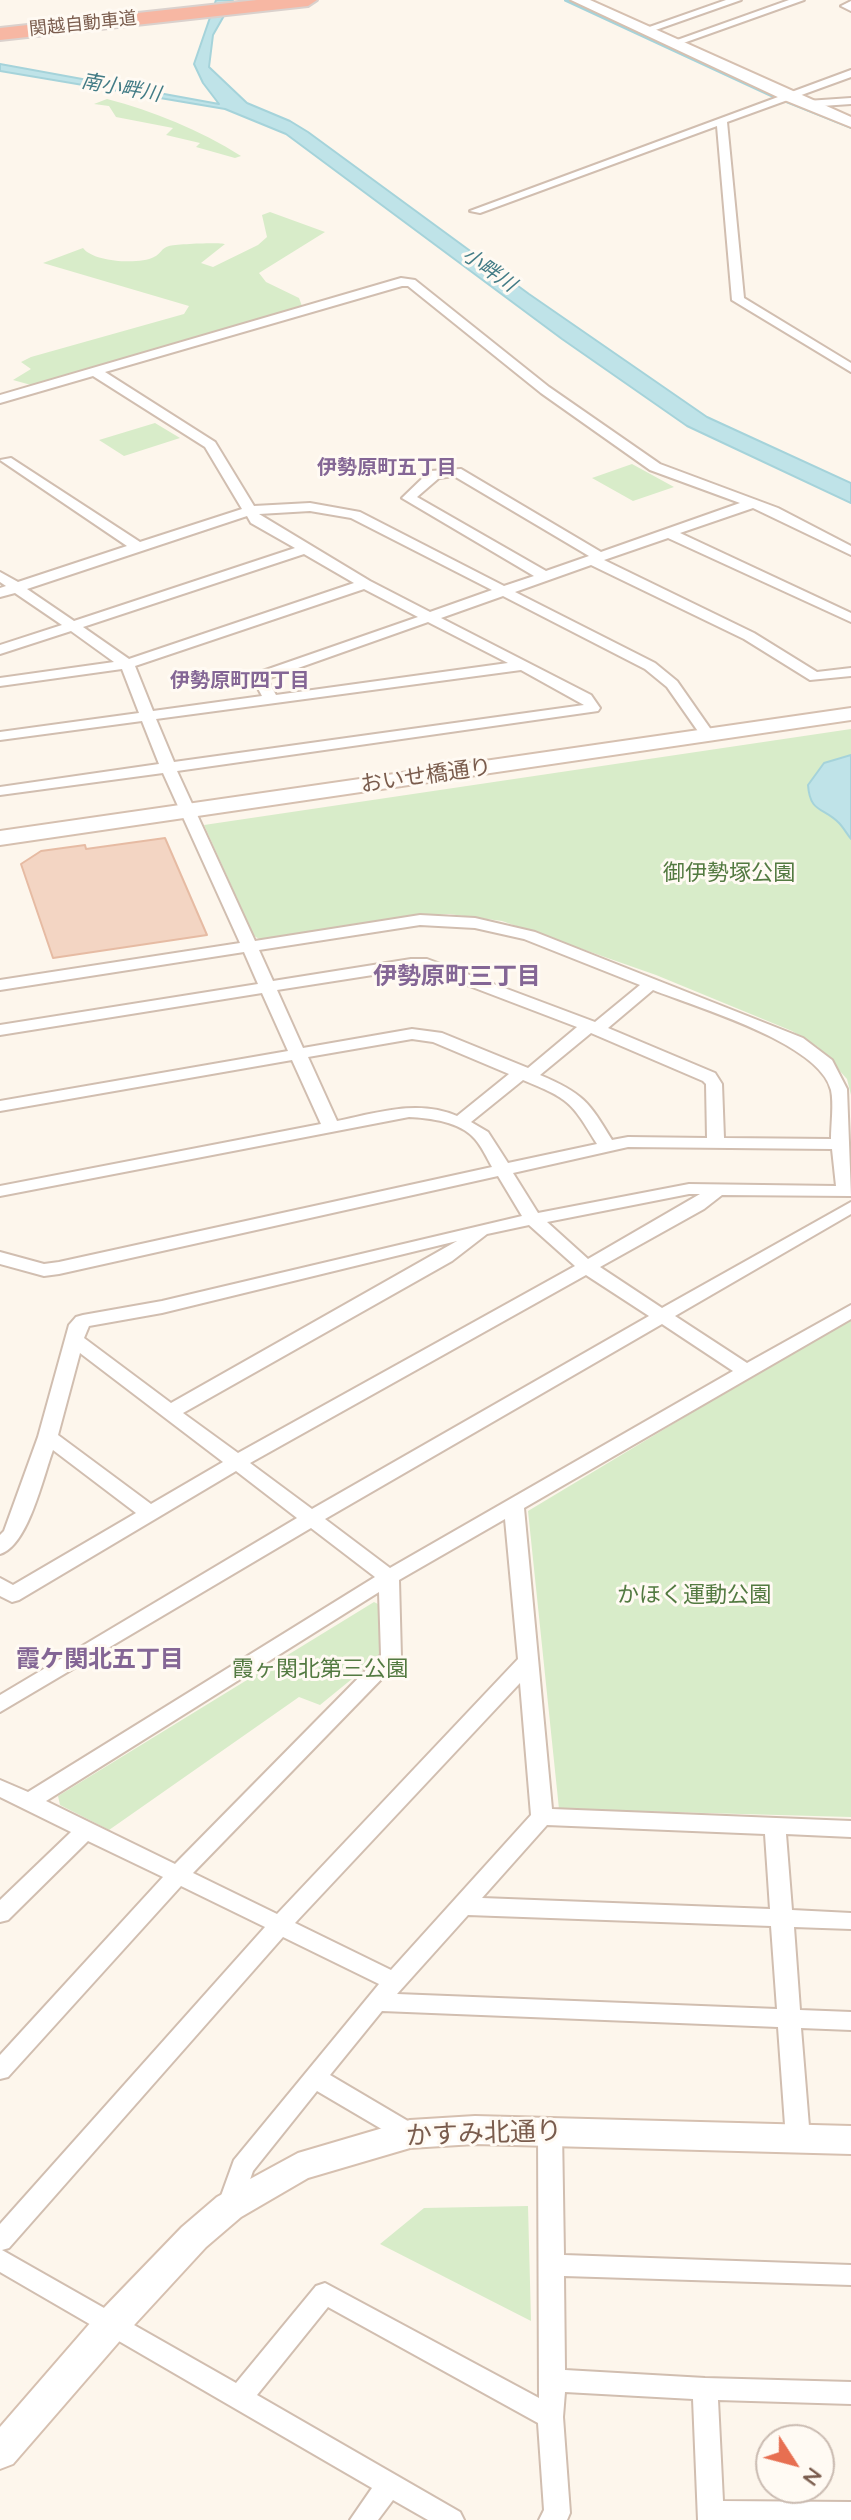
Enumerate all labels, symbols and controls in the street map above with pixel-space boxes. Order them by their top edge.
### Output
street label: 関越自動車道 [28,8,138,40]
water label: 南小畔川 [80,69,162,107]
water label: 小畔川 [458,243,520,297]
district label: 伊勢原町五丁目 [317,456,457,480]
district label: 伊勢原町四丁目 [170,669,310,693]
street label: おいせ橋通り [359,754,493,798]
park label: 御伊勢塚公園 [663,860,795,886]
district label: 伊勢原町三丁目 [373,963,541,991]
park label: かほく運動公園 [617,1582,771,1608]
district label: 霞ケ関北五丁目 [16,1646,184,1674]
park label: 霞ヶ関北第三公園 [232,1656,408,1682]
street label: かすみ北通り [406,2116,562,2152]
north arrow [755,2424,835,2504]
text: N [797,2462,829,2492]

